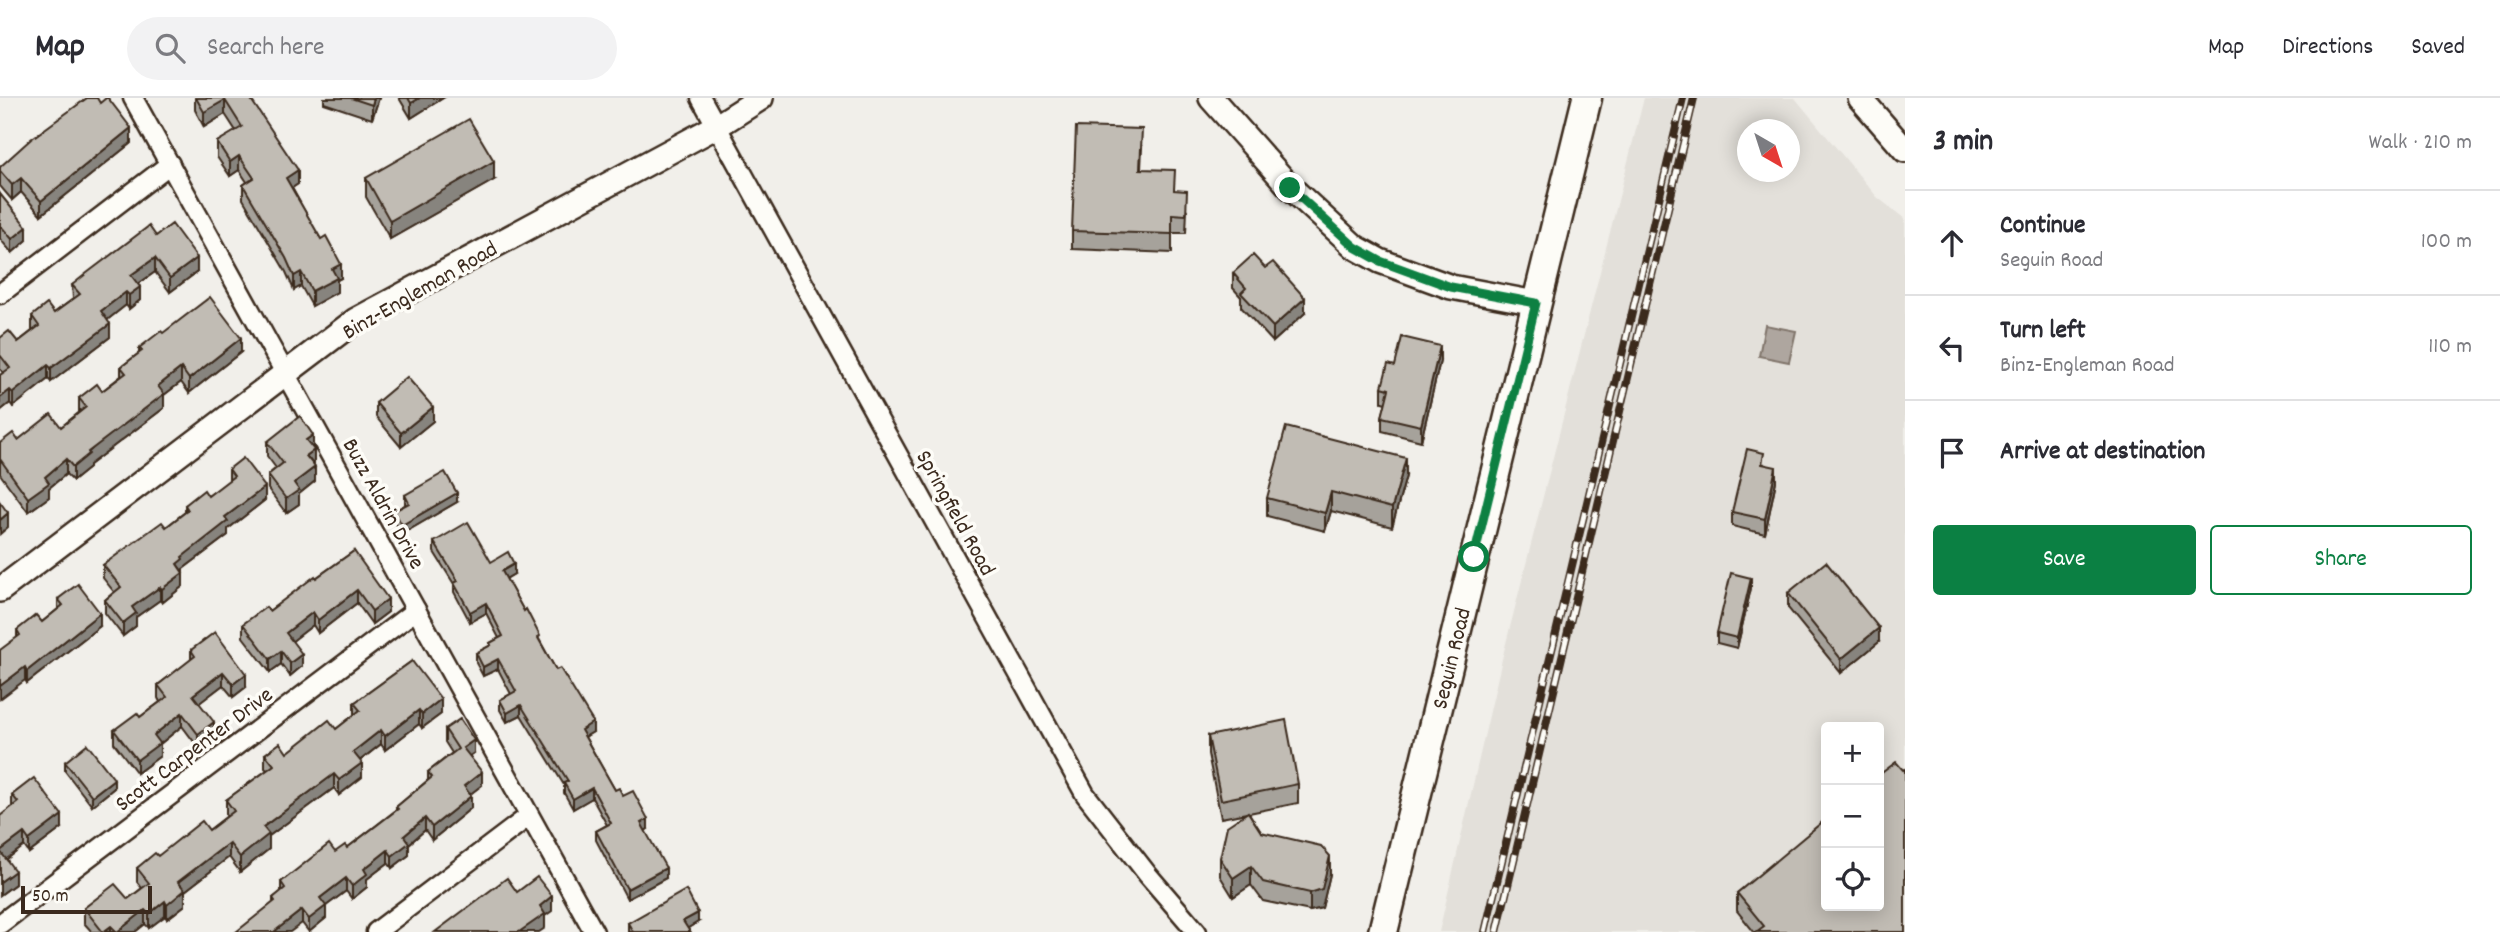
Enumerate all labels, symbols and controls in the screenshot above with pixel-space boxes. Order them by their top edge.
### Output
search box [127,17,617,80]
text: Map [35,25,85,72]
icon: search [151,29,189,67]
text: Search here [207,30,325,67]
text: Map [2208,31,2244,65]
text: Directions [2282,31,2373,65]
text: Saved [2411,31,2465,65]
north arrow [1737,119,1800,182]
text: 3 min [1933,122,1993,165]
text: Walk · 210 m [2369,127,2472,160]
route end [1274,172,1305,203]
text: Continue [2000,208,2085,245]
icon: ahead [1933,224,1971,262]
text: 100 m [2421,226,2472,259]
street label: Binz-Engleman Road [337,234,505,350]
text: Seguin Road [2000,245,2103,278]
text: Turn left [2000,313,2086,350]
icon: left [1933,329,1971,367]
text: 110 m [2428,331,2472,364]
text: Binz-Engleman Road [2000,350,2175,383]
street label: Buzz Aldrin Drive [332,433,432,576]
icon: arrive [1933,434,1971,472]
text: Arrive at destination [2000,434,2205,471]
street label: Springfield Road [906,445,1002,583]
button: Save [1933,525,2196,595]
button: Share [2210,525,2472,595]
route start [1458,541,1489,572]
street label: Seguin Road [1425,605,1482,713]
street label: Scott Carpenter Drive [109,680,281,821]
map controls [1821,722,1884,911]
button: + [1821,722,1884,785]
button: − [1821,785,1884,848]
button: locate [1821,848,1884,911]
scale bar [21,883,152,915]
text: 50 m [32,884,69,911]

